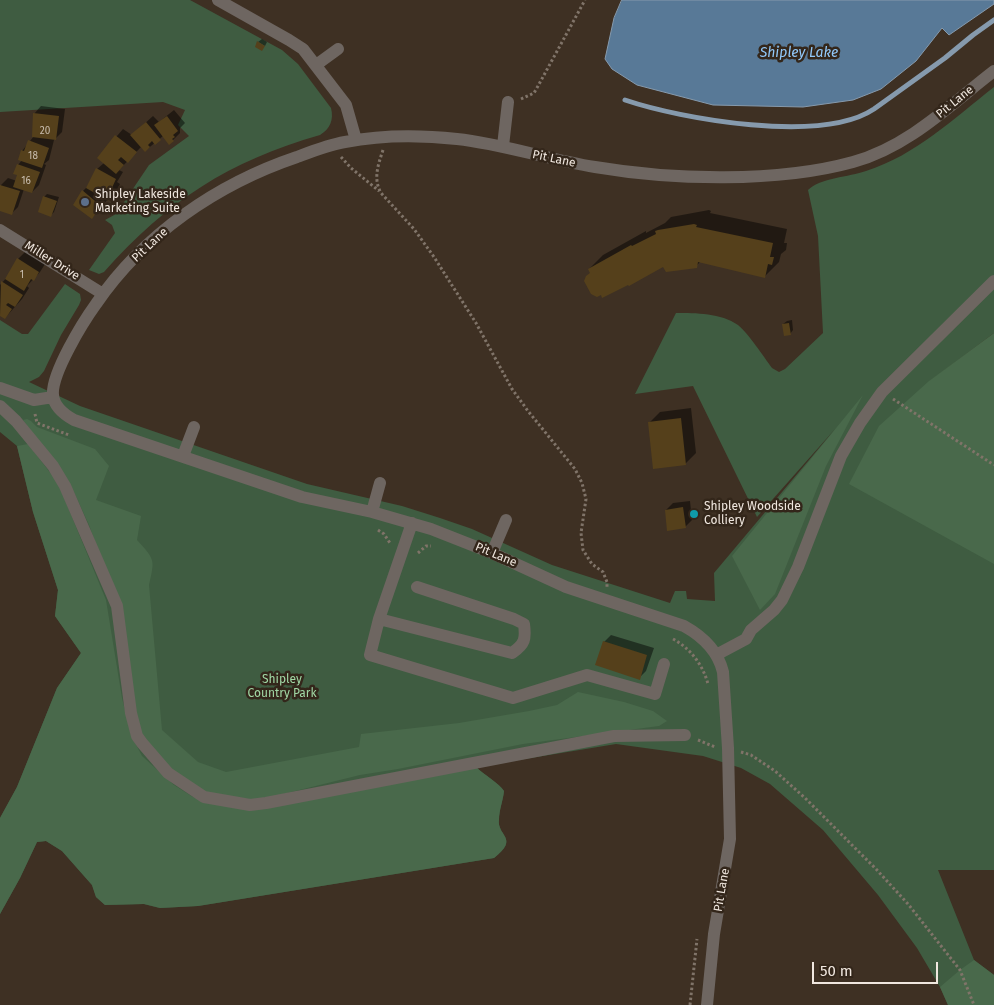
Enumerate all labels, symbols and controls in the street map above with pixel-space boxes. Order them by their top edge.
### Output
water label: Shipley Lake [760,45,838,61]
street label: Pit Lane [933,83,977,121]
house number: 20 [40,125,50,137]
street label: Pit Lane [531,147,577,171]
house number: 18 [28,150,38,162]
house number: 16 [21,175,31,187]
place label: Shipley Lakeside Marketing Suite [95,188,186,216]
marker: Shipley Lakeside Marketing Suite [79,196,91,208]
street label: Pit Lane [129,225,171,265]
street label: Miller Drive [22,238,82,284]
house number: 1 [20,269,24,281]
place label: Shipley Woodside Colliery [704,500,801,528]
marker: Shipley Woodside Colliery [688,508,700,520]
street label: Pit Lane [473,540,519,570]
park label: Shipley Country Park [247,673,317,701]
street label: Pit Lane [711,867,733,913]
scale bar [814,952,940,984]
text: 50 m [820,962,853,980]

